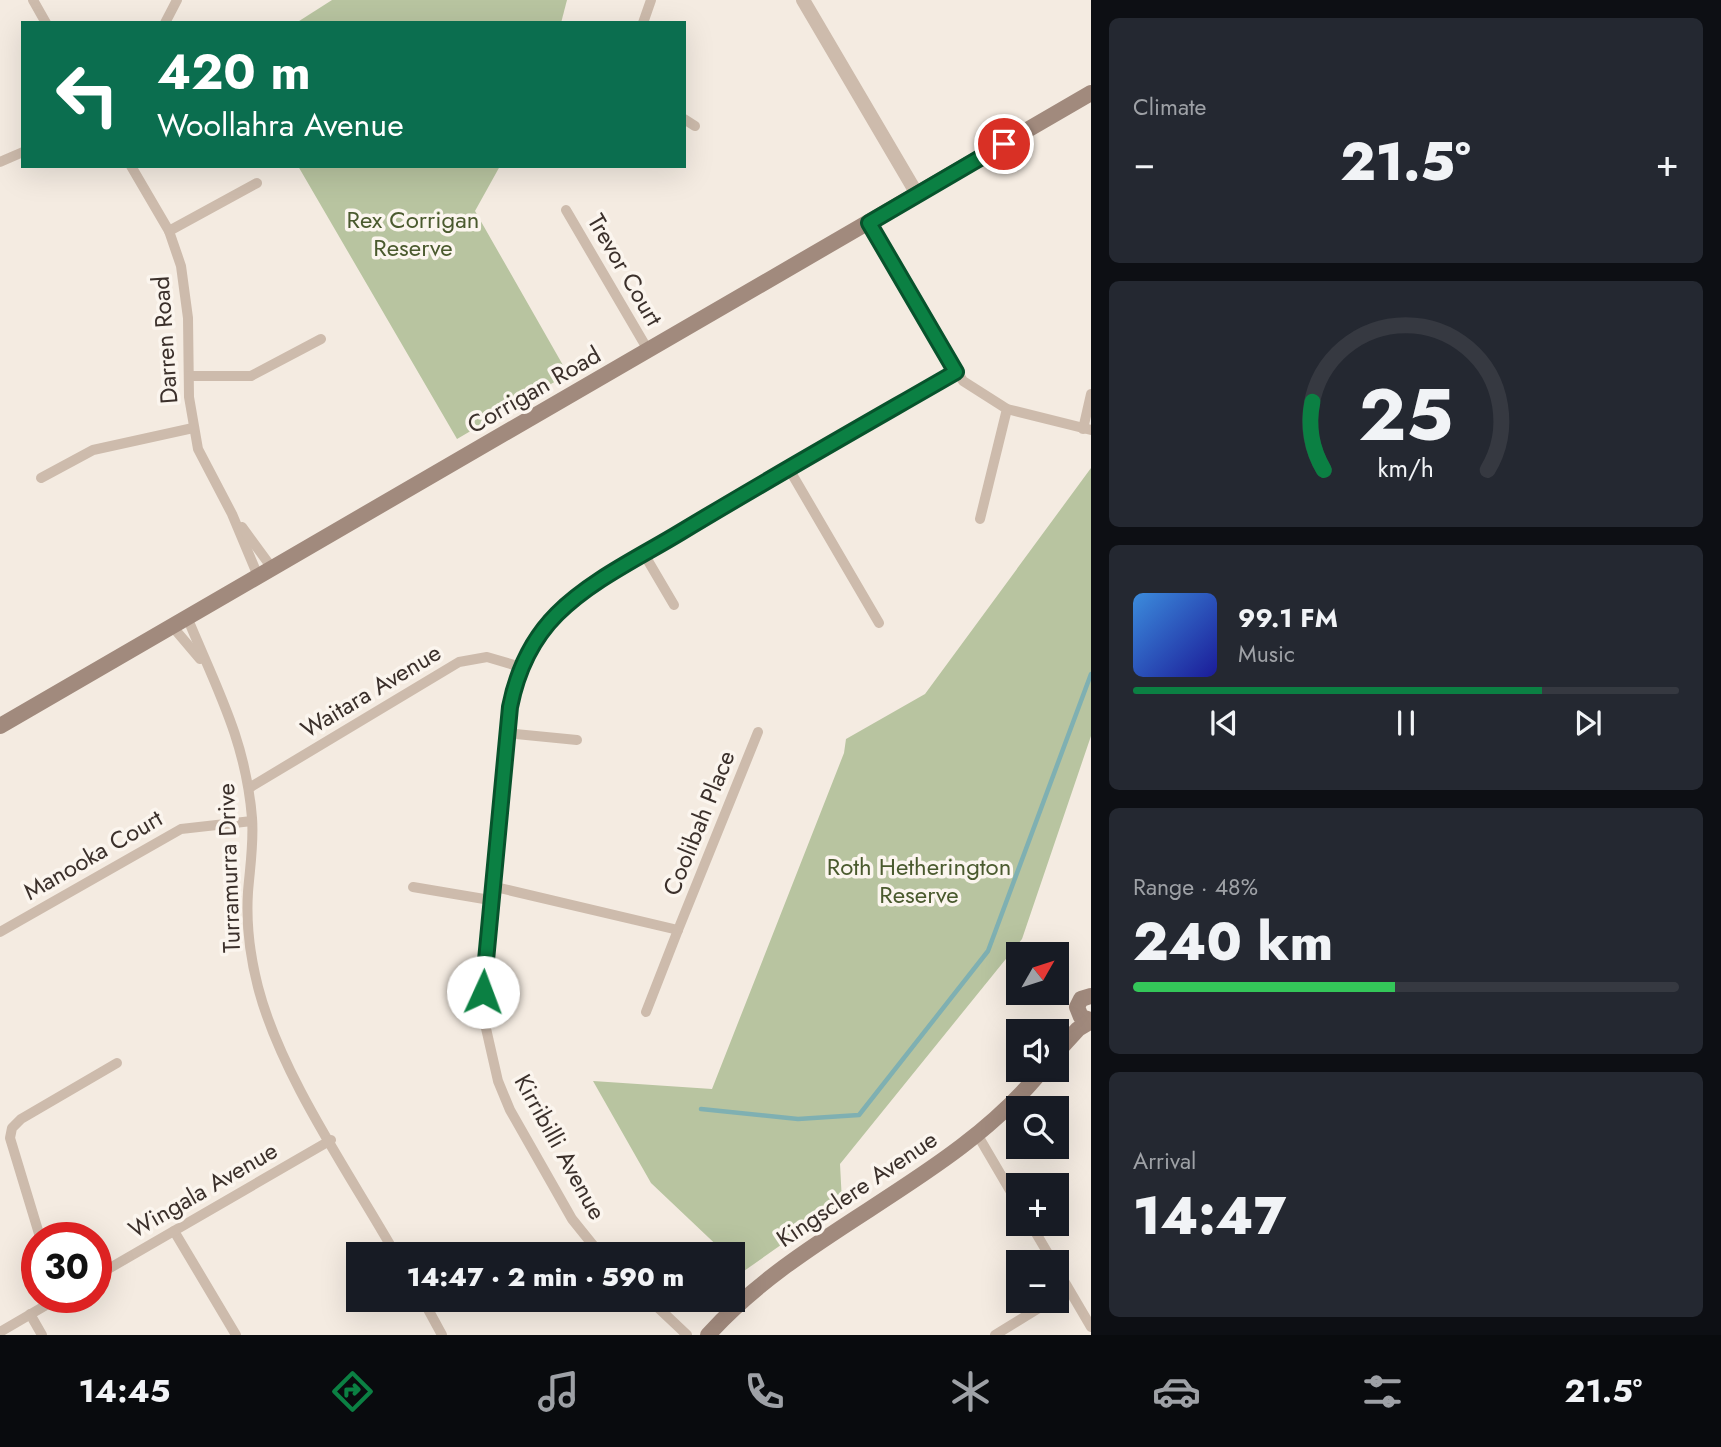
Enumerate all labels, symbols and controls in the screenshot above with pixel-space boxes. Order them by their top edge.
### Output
text: 420 m [157,37,311,107]
icon: left [42,49,133,140]
text: Climate [1133,90,1206,124]
text: Woollahra Avenue [157,102,404,148]
pin [974,114,1034,174]
text: 21.5° [1340,124,1471,200]
icon: arrive [985,125,1023,163]
text: − [1133,135,1155,190]
text: + [1656,135,1679,190]
park label: Rex Corrigan Reserve [347,202,479,265]
street label: Trevor Court [579,207,672,332]
street label: Darren Road [143,275,186,405]
street label: Corrigan Road [460,337,607,442]
text: 25 [1359,363,1453,468]
text: km/h [1378,450,1434,486]
text: 99.1 FM [1238,599,1338,637]
street label: Waitara Avenue [294,635,448,746]
text: Music [1238,637,1295,671]
icon: previous [1205,704,1243,742]
icon: pause [1387,704,1425,742]
icon: next [1569,704,1607,742]
street label: Coolibah Place [654,745,744,901]
street label: Turramurra Drive [208,783,249,953]
street label: Manooka Court [17,800,169,909]
park label: Roth Hetherington Reserve [827,849,1011,912]
text: Range · 48% [1133,870,1258,904]
text: 240 km [1133,904,1333,980]
north arrow [1006,942,1069,1004]
map controls [1006,942,1069,1313]
position arrow [446,955,520,1029]
button: sound [1006,1019,1069,1082]
street label: Kirribilli Avenue [506,1068,615,1226]
button: search [1006,1096,1069,1159]
street label: Kingsclere Avenue [769,1122,944,1255]
street label: Wingala Avenue [122,1133,284,1246]
text: Arrival [1133,1144,1196,1178]
button: + [1006,1173,1069,1236]
text: 14:47 [1133,1178,1286,1254]
speed limit sign: 30 [21,1222,112,1313]
button: − [1006,1250,1069,1313]
text: 14:47 · 2 min · 590 m [407,1258,684,1296]
icon: directions [328,1367,377,1416]
icon: music [534,1367,583,1416]
icon: phone [740,1367,789,1416]
icon: climate [946,1367,995,1416]
icon: car [1152,1367,1201,1416]
icon: filters [1358,1367,1407,1416]
text: 14:45 [79,1368,170,1414]
text: 21.5° [1565,1368,1642,1414]

